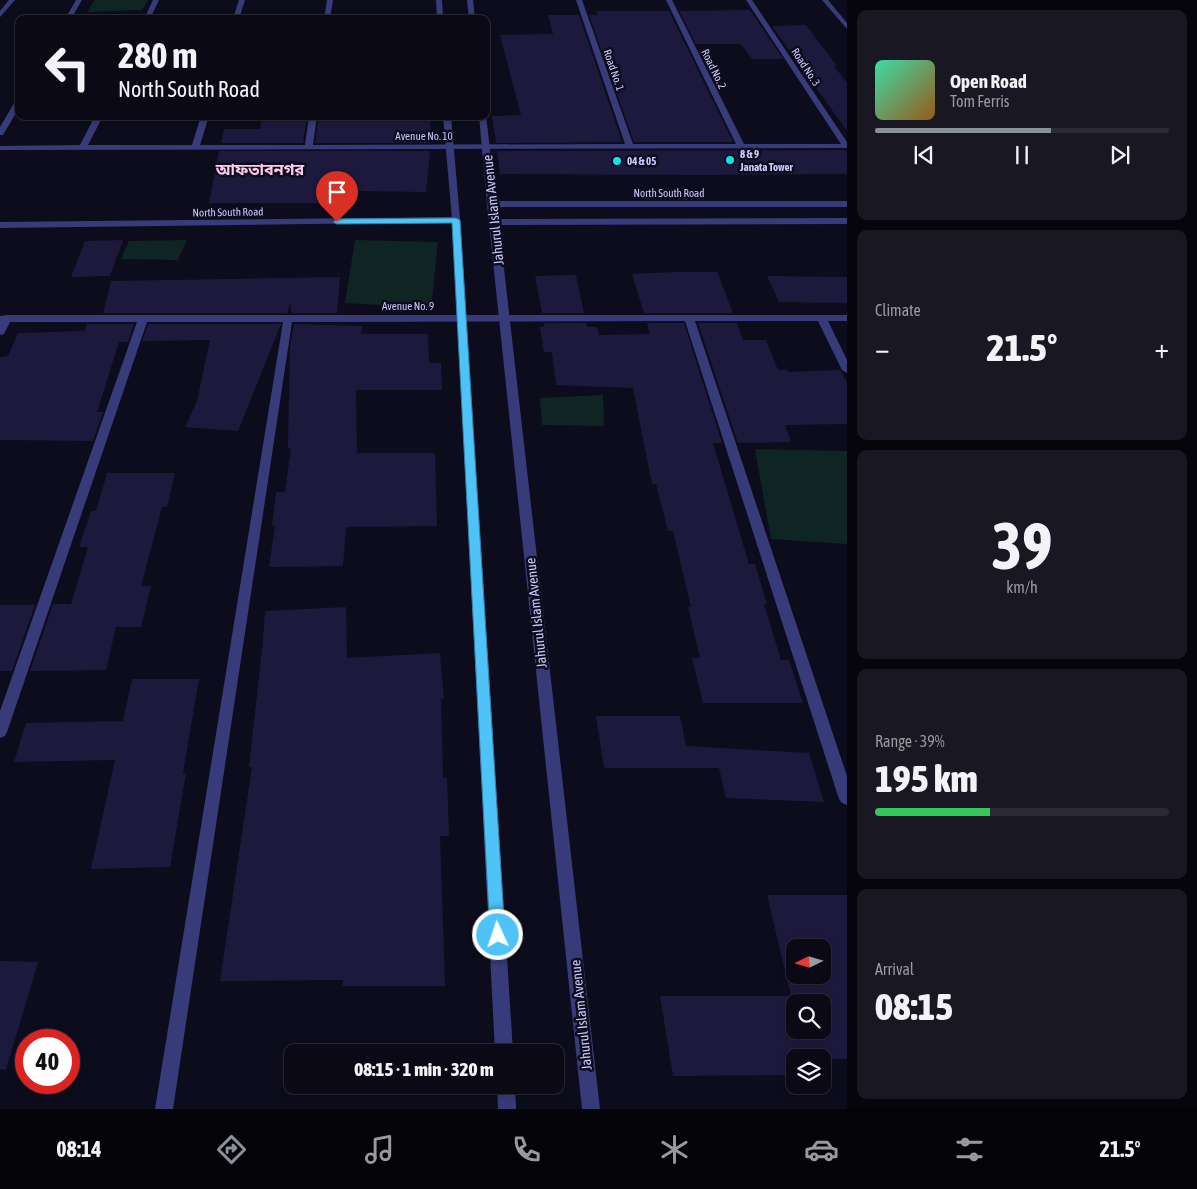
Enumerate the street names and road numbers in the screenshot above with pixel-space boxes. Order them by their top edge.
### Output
street label: Road No. 3 [789,46,823,88]
street label: Road No. 2 [699,47,729,91]
street label: Road No. 1 [601,48,627,92]
street label: Avenue No. 10 [395,130,453,142]
street label: Jahurul Islam Avenue [479,154,507,266]
street label: North South Road [634,187,704,199]
street label: North South Road [192,205,264,219]
street label: Avenue No. 9 [382,300,434,312]
street label: Jahurul Islam Avenue [522,557,550,669]
street label: Jahurul Islam Avenue [567,959,595,1071]

